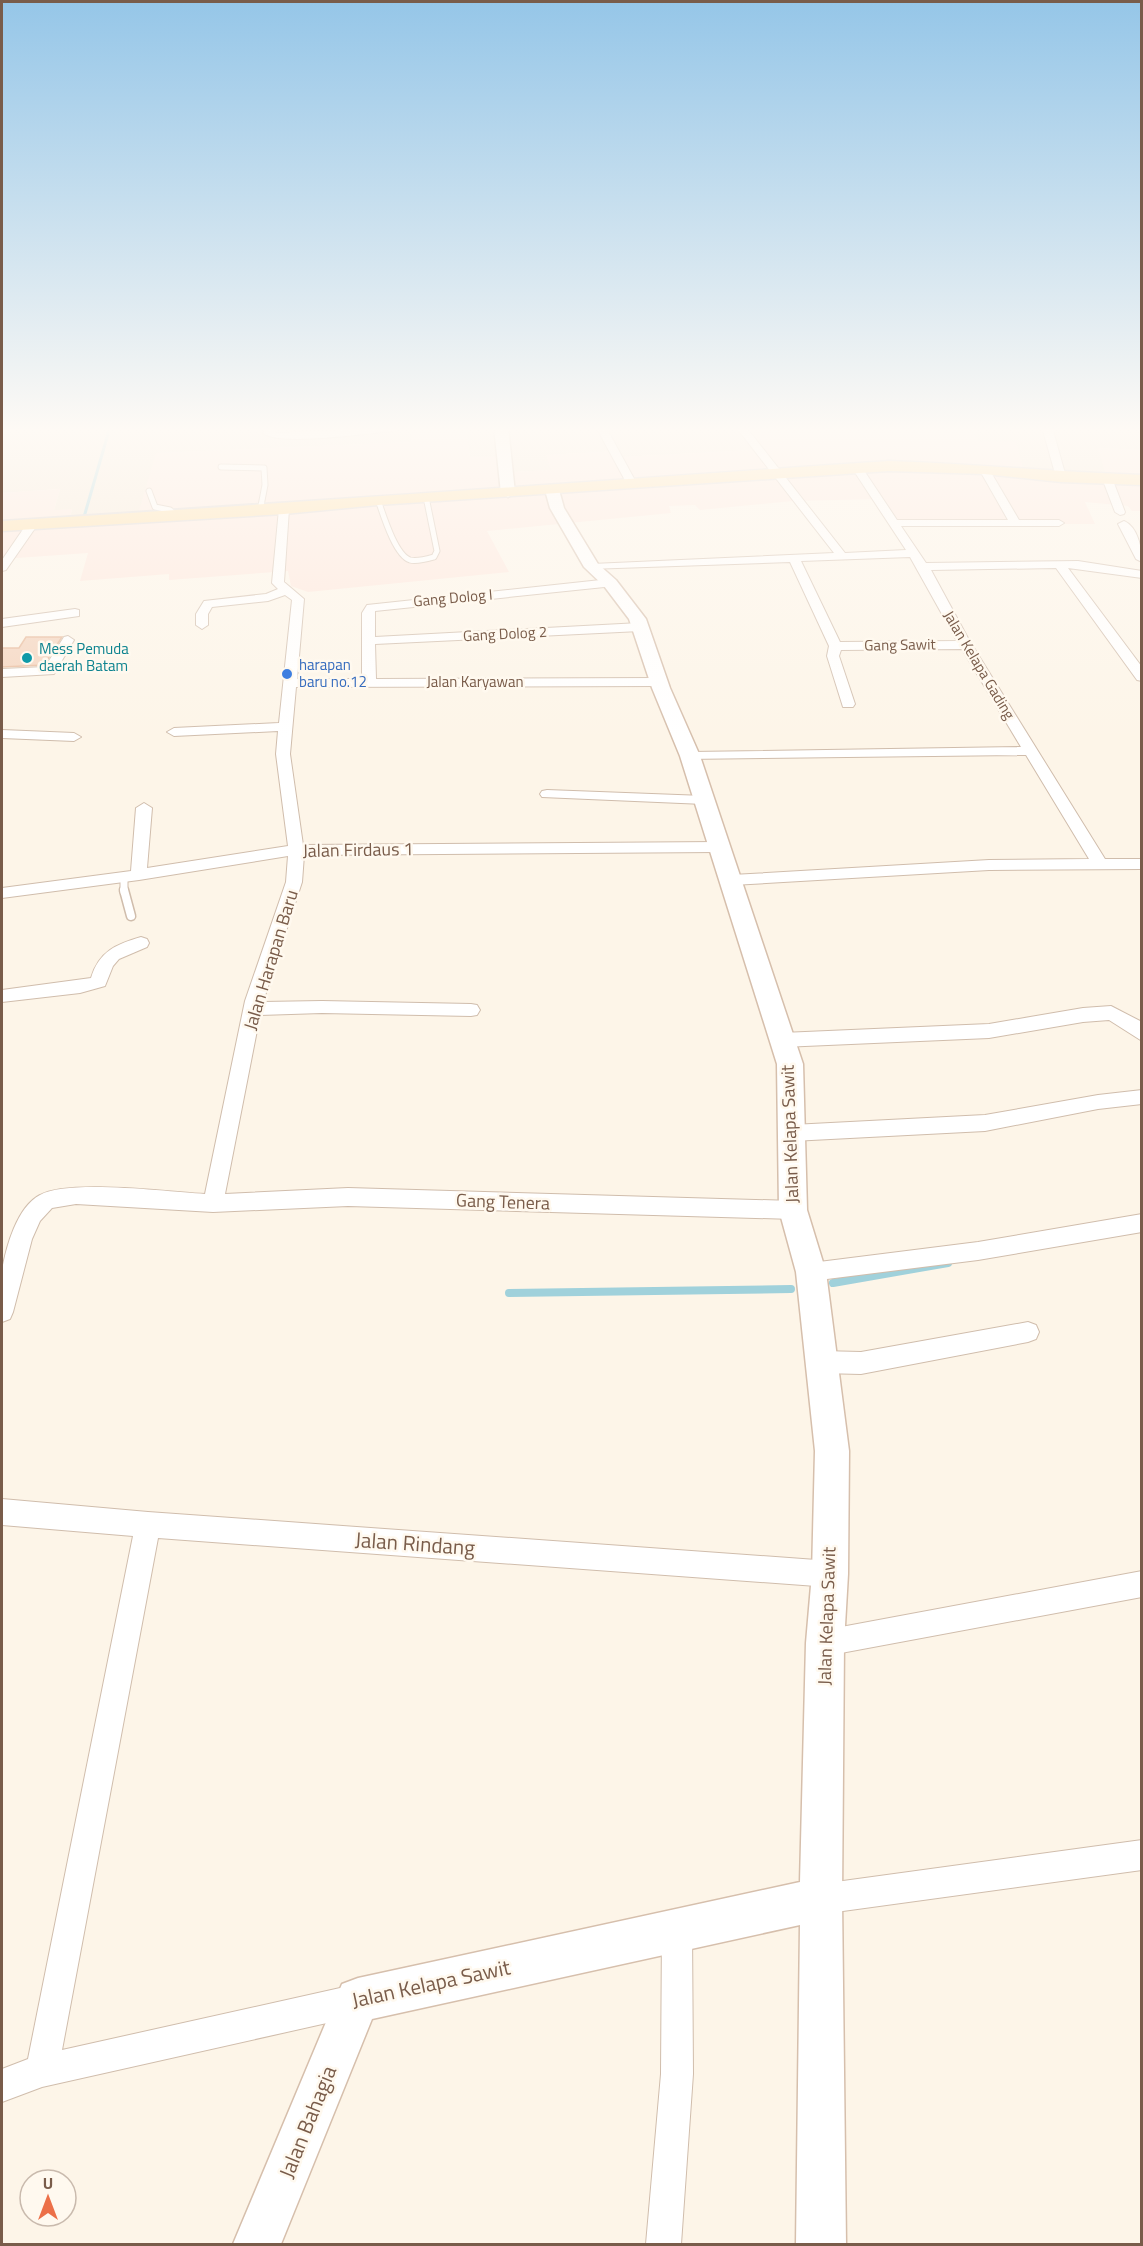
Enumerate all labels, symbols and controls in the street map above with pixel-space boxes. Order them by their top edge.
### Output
street label: Gang Dolog I [412,583,494,612]
street label: Jalan Kelapa Gading [938,606,1021,724]
street label: Gang Dolog 2 [462,620,548,647]
street label: Gang Sawit [864,632,937,657]
place label: Mess Pemuda daerah Batam [39,637,129,677]
marker: Mess Pemuda daerah Batam [20,651,34,665]
place label: harapan baru no.12 [299,653,367,693]
marker: harapan baru no.12 [280,667,294,681]
street label: Jalan Karyawan [427,670,523,693]
street label: Jalan Firdaus 1 [302,835,414,864]
street label: Jalan Harapan Baru [236,886,305,1033]
street label: Jalan Kelapa Sawit [774,1064,805,1204]
street label: Gang Tenera [456,1186,550,1217]
street label: Jalan Rindang [354,1523,476,1563]
street label: Jalan Kelapa Sawit [811,1546,842,1686]
street label: Jalan Kelapa Sawit [348,1950,514,2015]
street label: Jalan Bahagia [270,2060,344,2183]
north arrow [18,2168,78,2228]
text: U [43,2171,53,2195]

